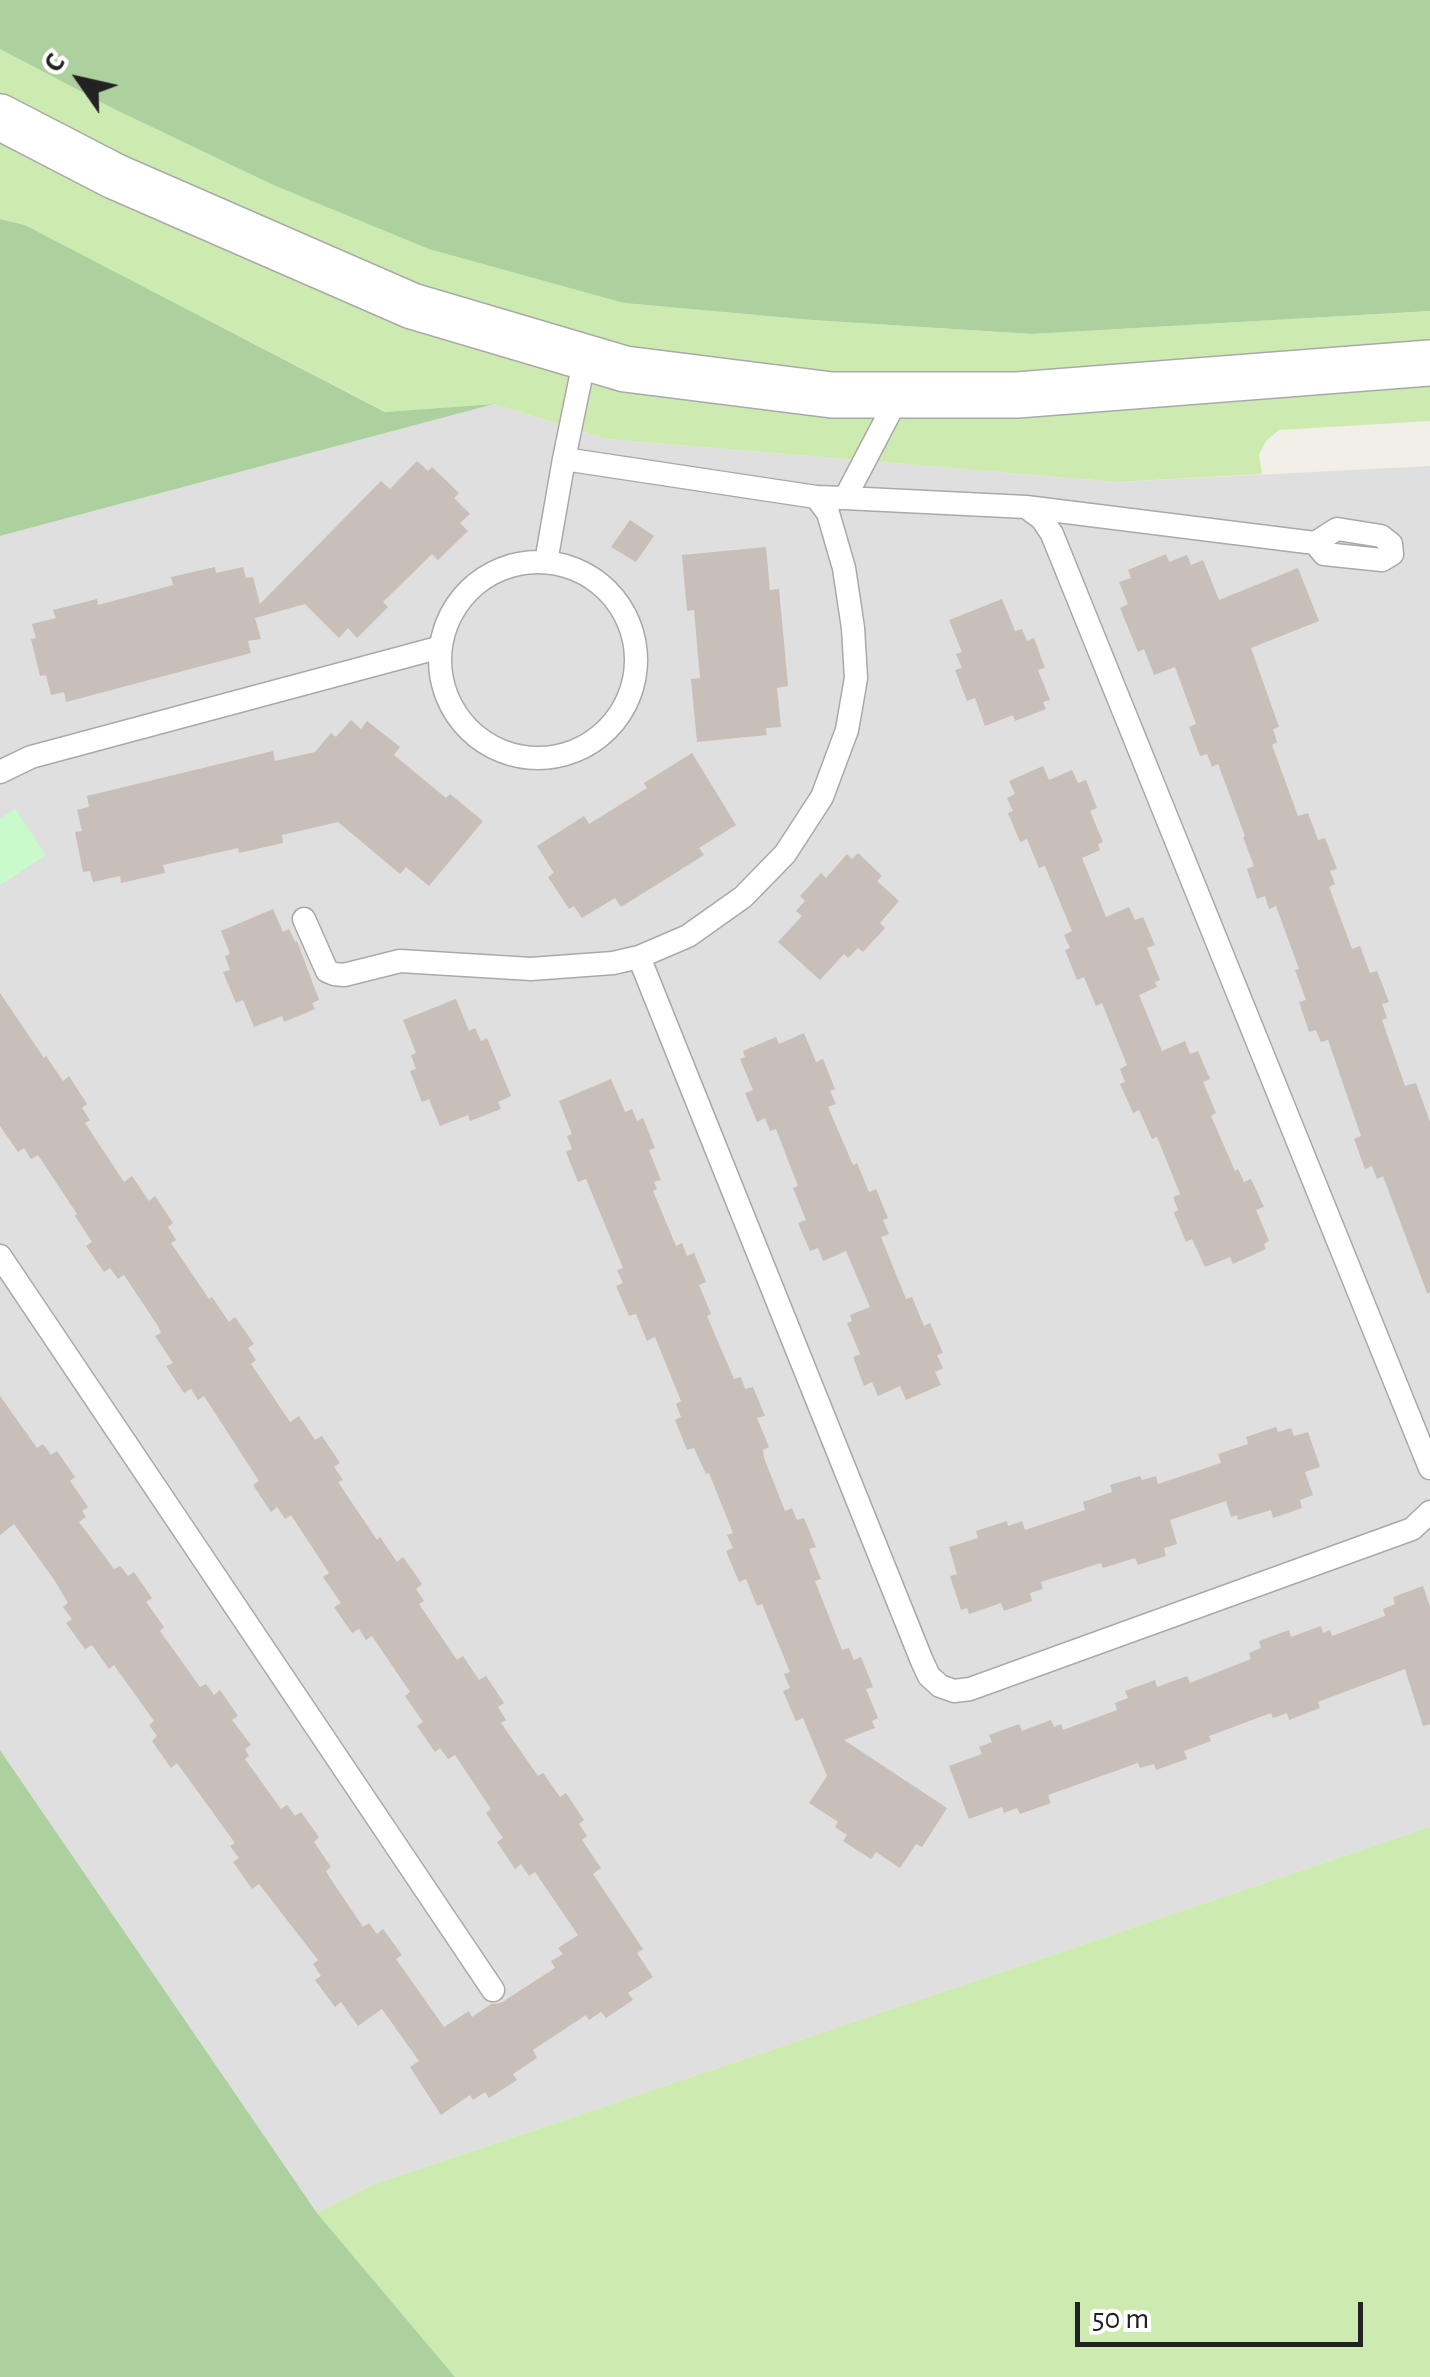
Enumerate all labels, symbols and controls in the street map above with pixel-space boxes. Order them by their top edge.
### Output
north arrow [30,30,130,130]
text: С [39,49,71,77]
scale bar [1080,2282,1368,2344]
text: 50 m [1092,2304,1149,2334]

